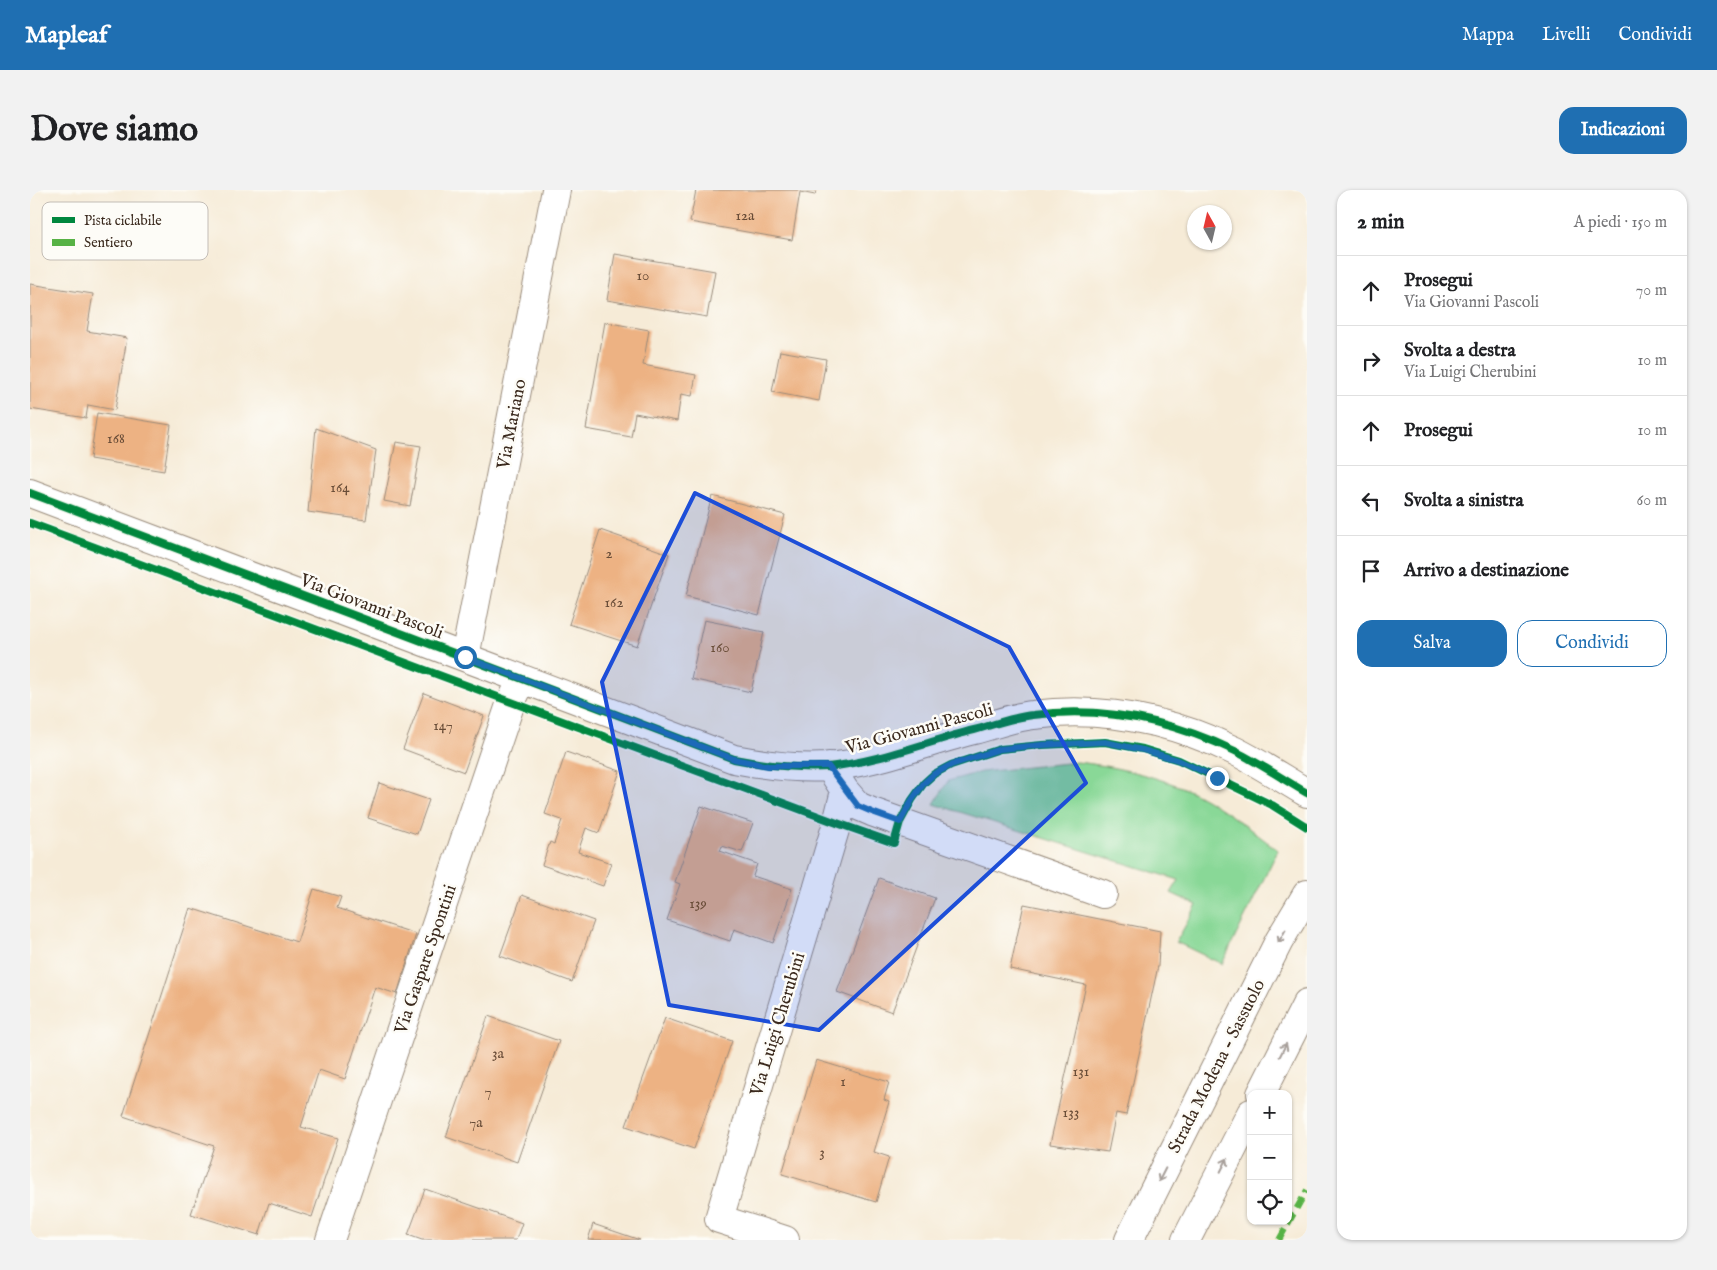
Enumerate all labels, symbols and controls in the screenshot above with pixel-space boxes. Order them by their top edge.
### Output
text: Mapleaf [25,20,107,51]
text: Mappa [1462,24,1514,47]
text: Livelli [1542,24,1590,47]
text: Condividi [1618,24,1692,47]
button: Indicazioni [1559,107,1687,154]
text: Dove siamo [30,108,198,153]
legend [42,202,208,260]
north arrow [1187,205,1232,250]
house number: 12a [735,206,755,225]
text: 2 min [1357,209,1404,236]
text: Pista ciclabile [84,212,162,230]
text: A piedi · 150 m [1574,213,1667,233]
text: Sentiero [84,234,133,252]
house number: 10 [637,266,649,285]
text: Prosegui [1404,269,1473,293]
icon: ahead [1357,277,1385,305]
text: 70 m [1636,281,1667,301]
text: Via Giovanni Pascoli [1404,293,1539,313]
text: Svolta a destra [1404,339,1516,363]
icon: right [1357,347,1385,375]
text: 10 m [1637,351,1667,371]
text: Via Luigi Cherubini [1404,363,1537,383]
street label: Via Mariano [492,377,533,472]
icon: ahead [1357,417,1385,445]
text: Prosegui [1404,419,1473,443]
text: 10 m [1637,421,1667,441]
house number: 168 [107,429,125,448]
house number: 164 [330,478,350,497]
icon: left [1357,487,1385,515]
text: Svolta a sinistra [1404,489,1524,513]
text: 60 m [1637,491,1667,511]
house number: 2 [605,544,613,563]
icon: arrive [1357,557,1385,585]
text: Arrivo a destinazione [1404,559,1569,583]
street label: Via Giovanni Pascoli [295,569,447,645]
house number: 162 [605,593,623,612]
button: Salva [1357,620,1507,667]
button: Condividi [1517,620,1667,667]
house number: 160 [710,638,730,657]
route start [454,646,477,669]
street label: Via Giovanni Pascoli [842,699,996,760]
house number: 147 [433,716,453,735]
route end [1206,767,1229,790]
street label: Via Gaspare Spontini [390,882,463,1038]
house number: 139 [689,894,707,913]
one-way arrow [1277,928,1287,942]
street label: Via Luigi Cherubini [745,950,811,1100]
street label: Strada Modena - Sassuolo [1163,976,1271,1157]
one-way arrow [1278,1043,1288,1058]
house number: 3a [492,1044,505,1063]
house number: 131 [1073,1062,1089,1081]
house number: 1 [840,1072,846,1091]
house number: 7 [484,1082,492,1101]
map controls [1247,1090,1292,1225]
button: + [1247,1090,1292,1135]
house number: 133 [1063,1103,1079,1122]
house number: 7a [469,1113,483,1132]
button: − [1247,1135,1292,1180]
house number: 3 [819,1143,825,1162]
one-way arrow [1219,1158,1229,1173]
one-way arrow [1157,1167,1167,1182]
button: locate [1247,1180,1292,1225]

